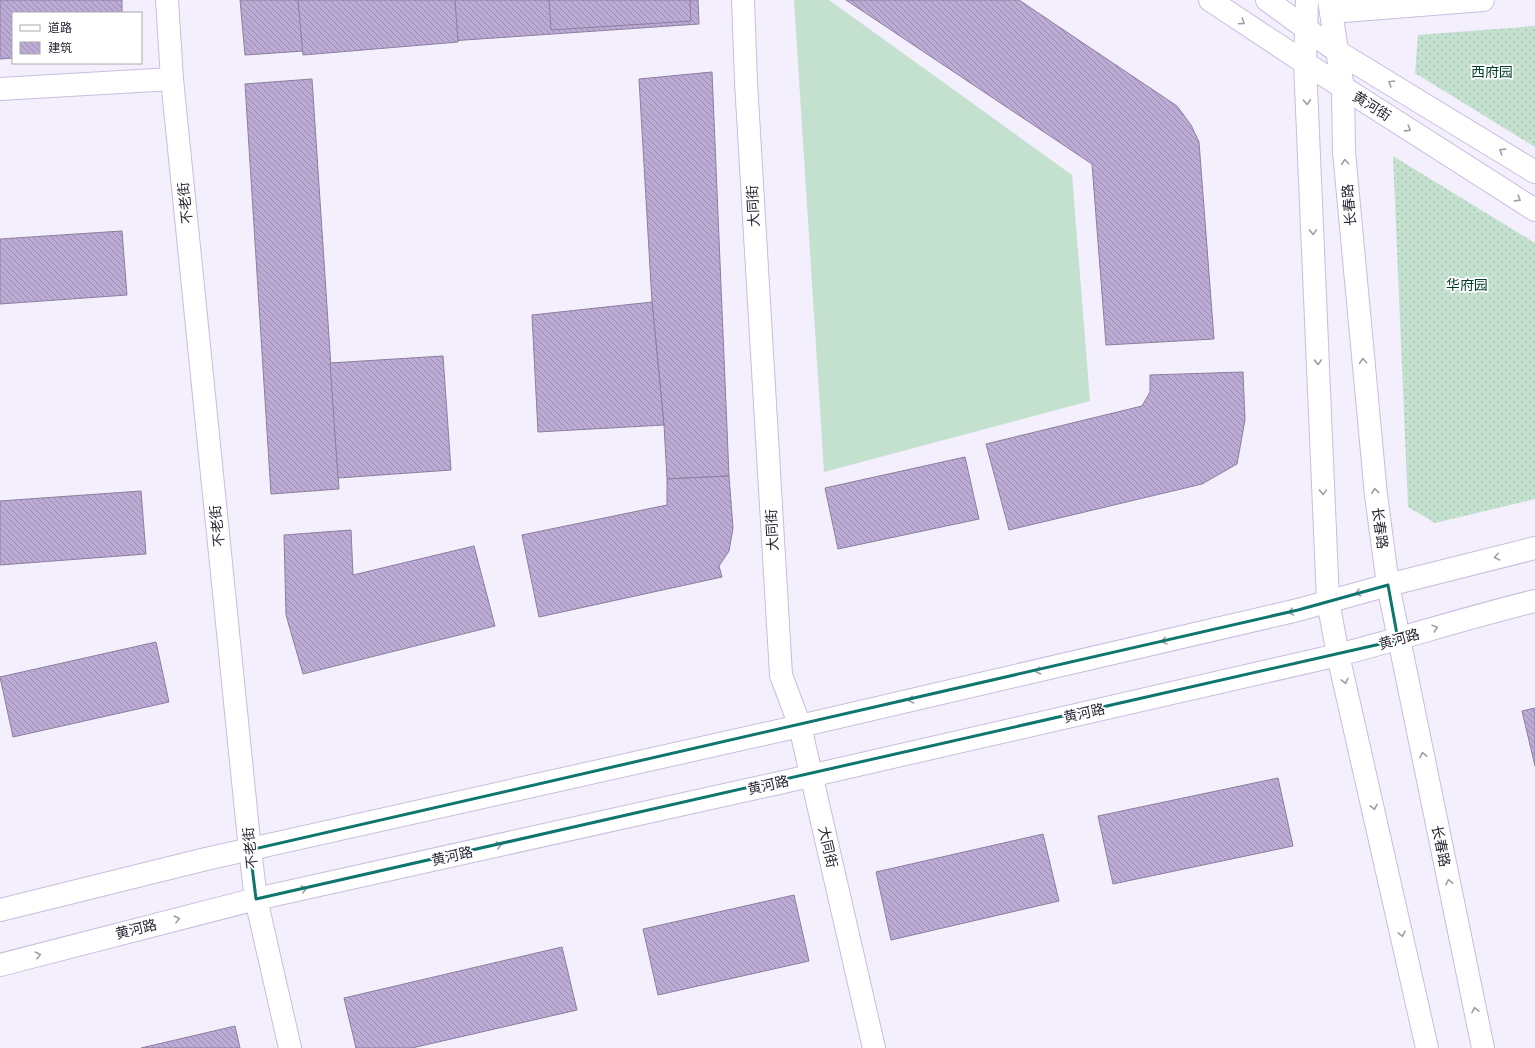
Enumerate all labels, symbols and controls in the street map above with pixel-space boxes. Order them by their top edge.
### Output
legend [12,12,142,64]
one-way arrow [1238,17,1245,25]
text: 道路 [48,21,72,35]
text: 建筑 [48,41,72,55]
park label: 西府园 [1471,64,1513,81]
one-way arrow [1388,81,1395,88]
street label: 黄河街 [1349,88,1394,125]
one-way arrow [1302,99,1311,105]
one-way arrow [1404,125,1411,132]
one-way arrow [1499,149,1506,156]
one-way arrow [1341,159,1350,165]
street label: 不老街 [175,181,196,225]
street label: 长春路 [1339,183,1360,227]
street label: 大同街 [744,185,763,227]
one-way arrow [1514,194,1521,202]
one-way arrow [1308,229,1317,235]
park label: 华府园 [1446,277,1488,294]
one-way arrow [1359,358,1368,364]
one-way arrow [1314,359,1322,365]
one-way arrow [1371,488,1380,494]
one-way arrow [1319,489,1328,495]
street label: 不老街 [207,504,228,548]
street label: 长春路 [1368,506,1391,550]
street label: 大同街 [763,509,782,551]
one-way arrow [1494,553,1500,561]
one-way arrow [1355,588,1362,597]
one-way arrow [1288,607,1294,615]
one-way arrow [1432,624,1439,633]
street label: 黄河路 [1377,626,1422,653]
one-way arrow [1161,637,1167,645]
one-way arrow [1034,666,1041,674]
one-way arrow [1340,678,1348,684]
one-way arrow [908,695,915,704]
street label: 黄河路 [1062,700,1106,726]
one-way arrow [1419,752,1427,758]
street label: 黄河路 [746,772,790,798]
one-way arrow [1369,804,1377,811]
street label: 长春路 [1428,824,1453,868]
street label: 大同街 [815,825,841,869]
street label: 不老街 [240,826,261,870]
one-way arrow [496,842,502,850]
street label: 黄河路 [430,843,474,869]
one-way arrow [1445,879,1454,886]
one-way arrow [300,885,307,893]
one-way arrow [173,915,180,924]
street label: 黄河路 [114,916,159,943]
one-way arrow [1397,931,1405,938]
one-way arrow [34,951,41,960]
one-way arrow [1472,1007,1480,1013]

